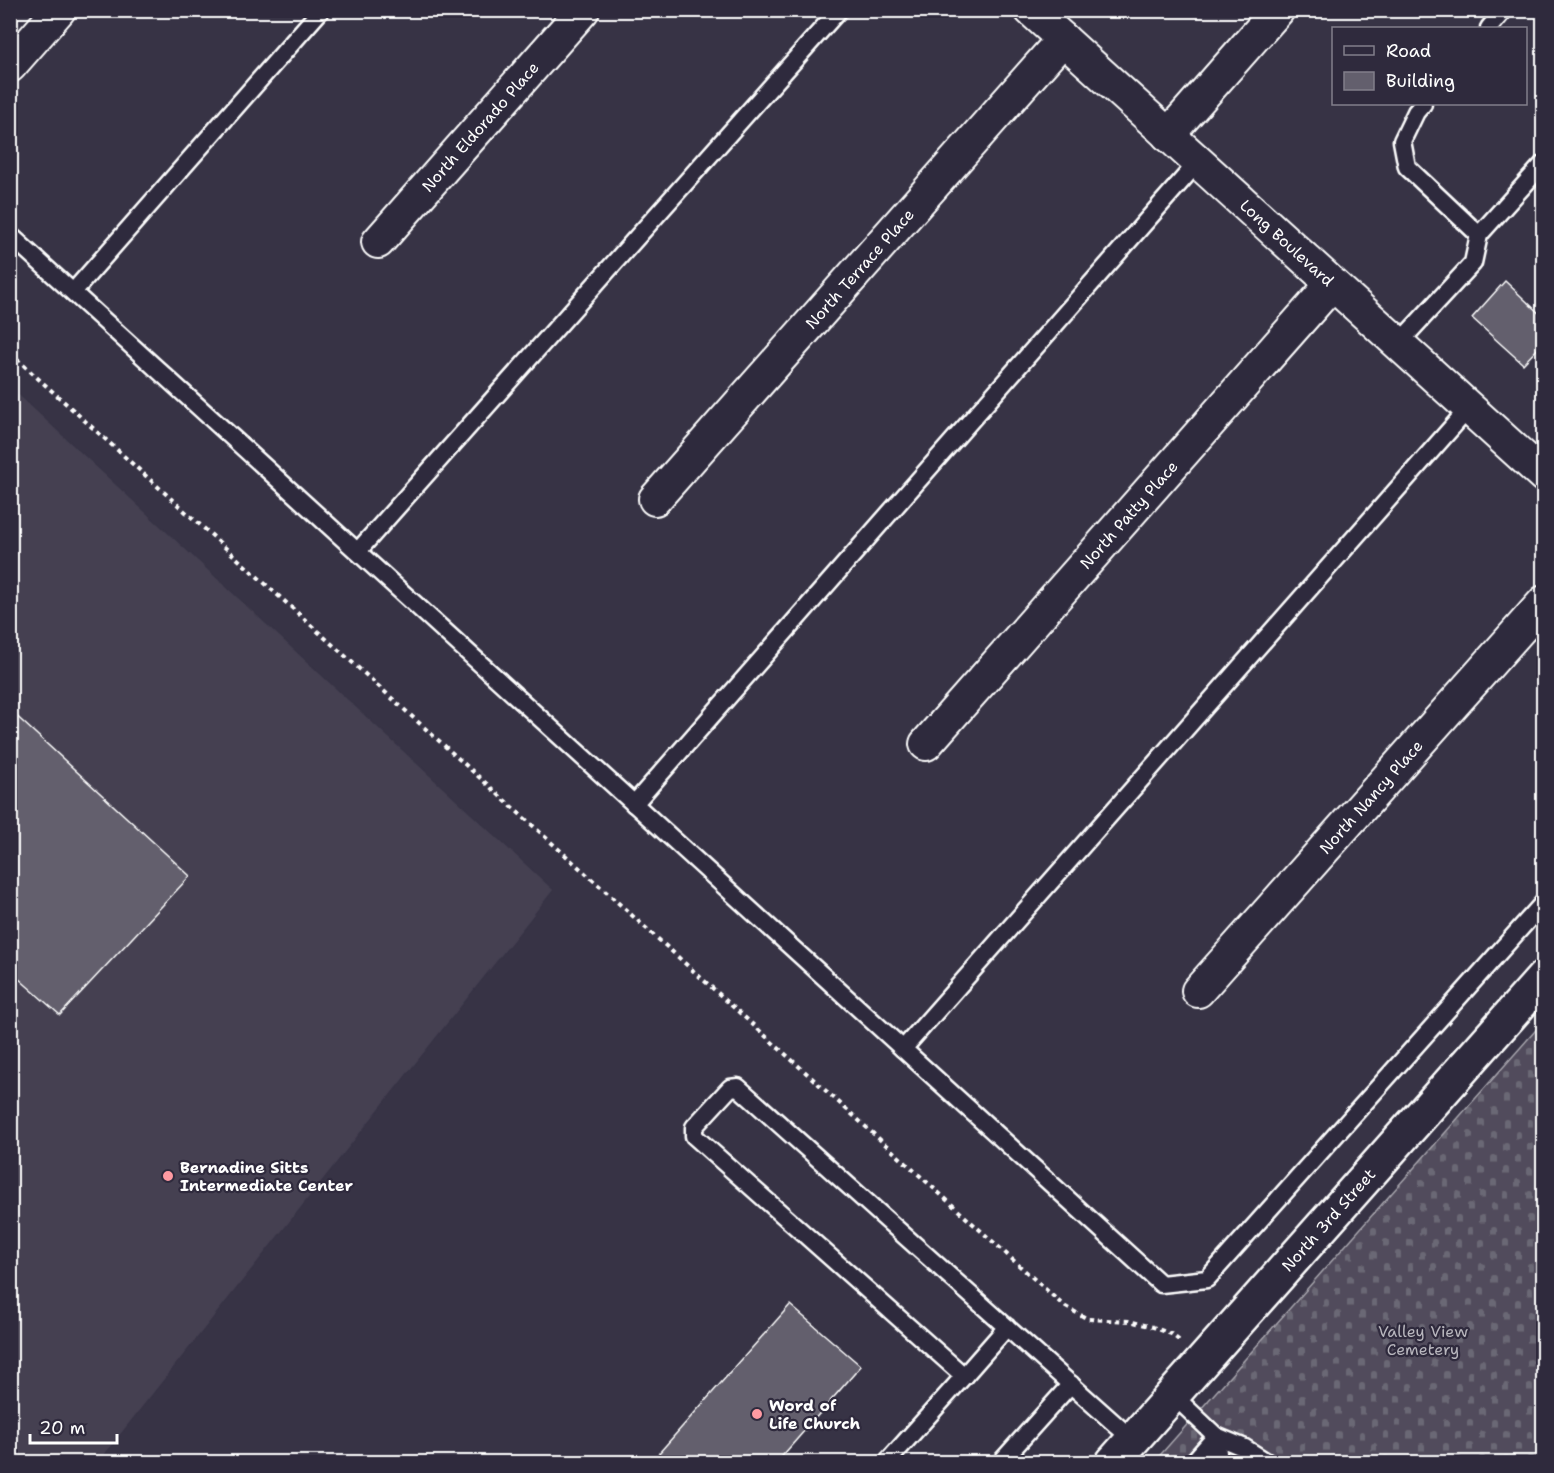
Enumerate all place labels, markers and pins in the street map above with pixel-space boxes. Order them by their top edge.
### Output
place label: Bernadine Sitts Intermediate Center [180,1157,353,1196]
marker: Bernadine Sitts Intermediate Center [161,1169,175,1183]
place label: Word of Life Church [769,1395,861,1434]
marker: Word of Life Church [750,1407,764,1421]

